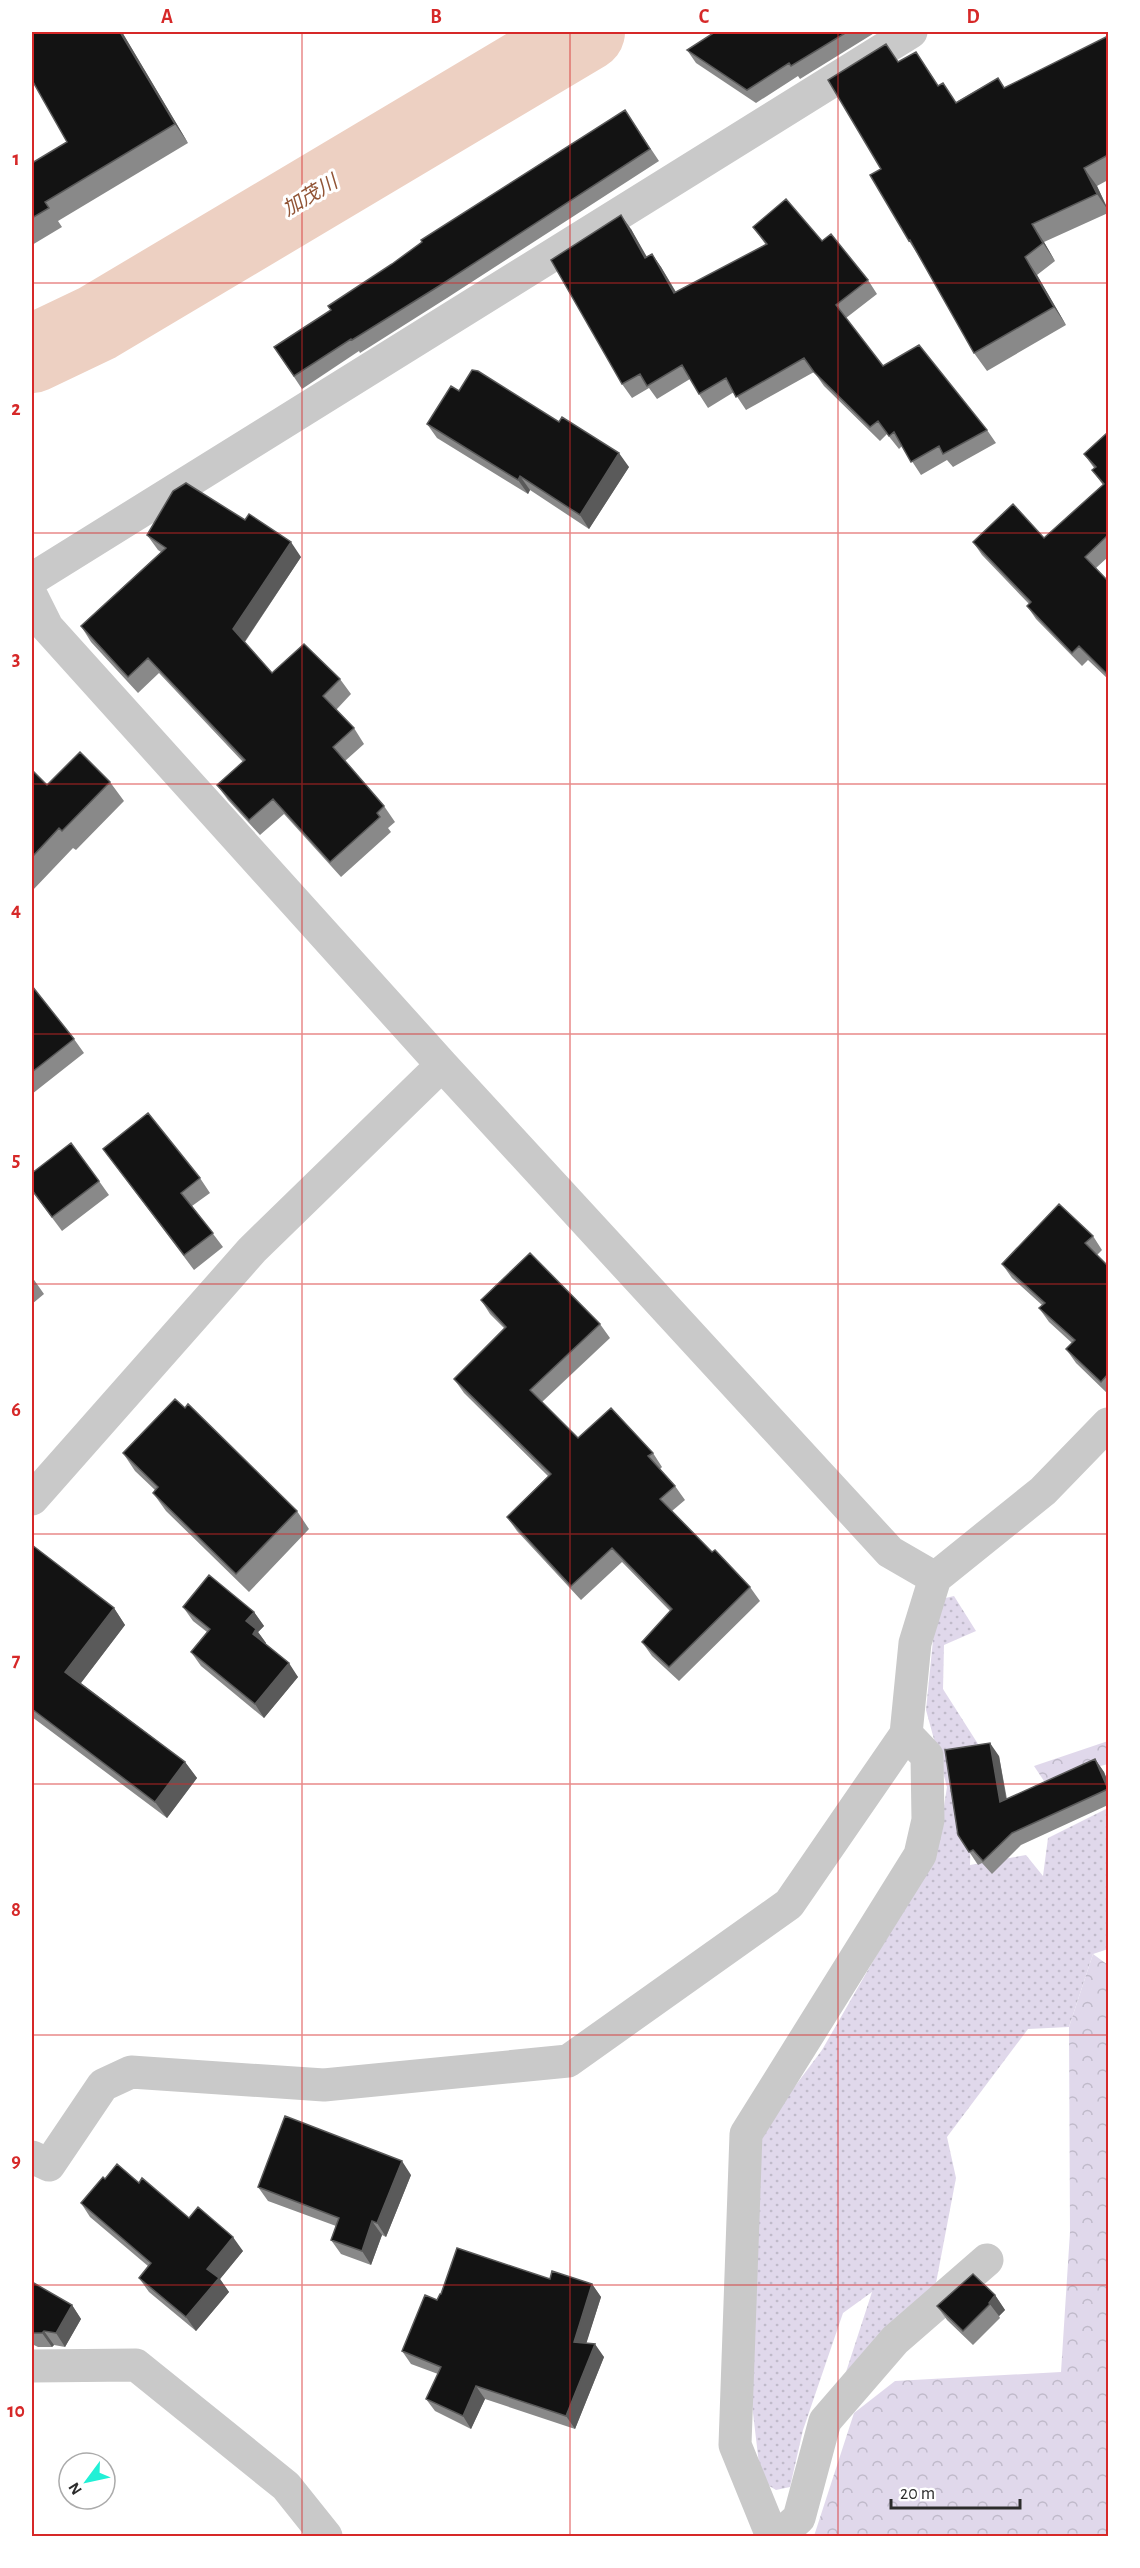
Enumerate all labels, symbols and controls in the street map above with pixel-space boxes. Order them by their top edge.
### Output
text: A [161,7,173,27]
text: B [430,7,442,27]
text: C [699,7,710,27]
text: D [966,7,980,27]
text: 1 [12,149,20,169]
water label: 加茂川 [279,170,343,220]
text: 2 [11,399,21,419]
text: 3 [12,649,20,669]
text: 4 [11,900,21,920]
text: 5 [12,1150,20,1170]
text: 6 [11,1400,21,1420]
text: 7 [12,1650,21,1670]
text: 8 [11,1900,21,1920]
text: 9 [11,2151,21,2171]
text: 10 [7,2401,25,2421]
north arrow [57,2451,117,2511]
scale bar [891,2472,1020,2510]
text: N [66,2480,85,2498]
text: 20 m [900,2485,935,2503]

